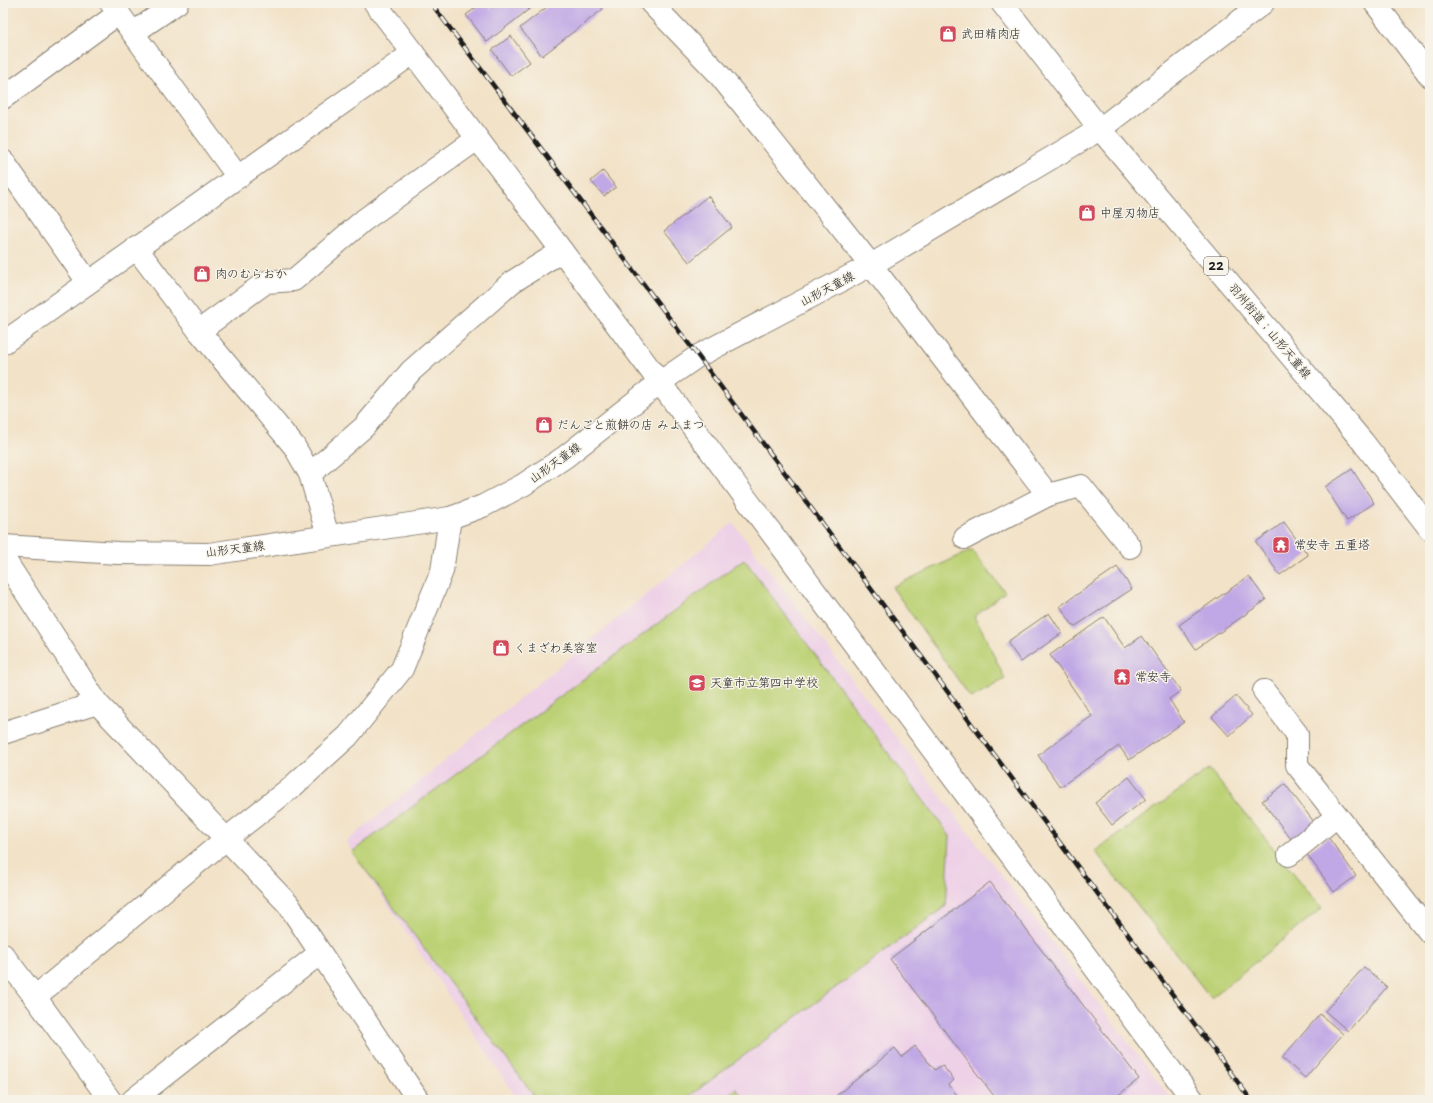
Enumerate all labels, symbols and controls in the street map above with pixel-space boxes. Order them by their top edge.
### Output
shop icon: 武田精肉店 [938,24,958,44]
place label: 武田精肉店 [961,26,1021,42]
shop icon: 中屋刃物店 [1077,203,1097,223]
place label: 中屋刃物店 [1100,205,1160,221]
road number: 22 [1204,257,1228,275]
shop icon: 肉のむらおか [192,264,212,284]
place label: 肉のむらおか [215,266,287,282]
street label: 山形天童線 [797,268,857,310]
street label: 羽州街道；山形天童線 [1225,280,1315,382]
shop icon: だんごと煎餅の店 みよまつ [534,415,554,435]
place label: だんごと煎餅の店 みよまつ [557,417,705,433]
street label: 山形天童線 [526,439,584,487]
temple icon: 常安寺 五重塔 [1271,535,1291,555]
street label: 山形天童線 [204,537,266,561]
place label: 常安寺 五重塔 [1294,537,1370,553]
shop icon: くまざわ美容室 [491,638,511,658]
place label: くまざわ美容室 [514,640,598,656]
temple icon: 常安寺 [1112,667,1132,687]
place label: 常安寺 [1135,669,1171,685]
school or university icon: 天童市立第四中学校 [687,673,707,693]
place label: 天童市立第四中学校 [710,675,818,691]

